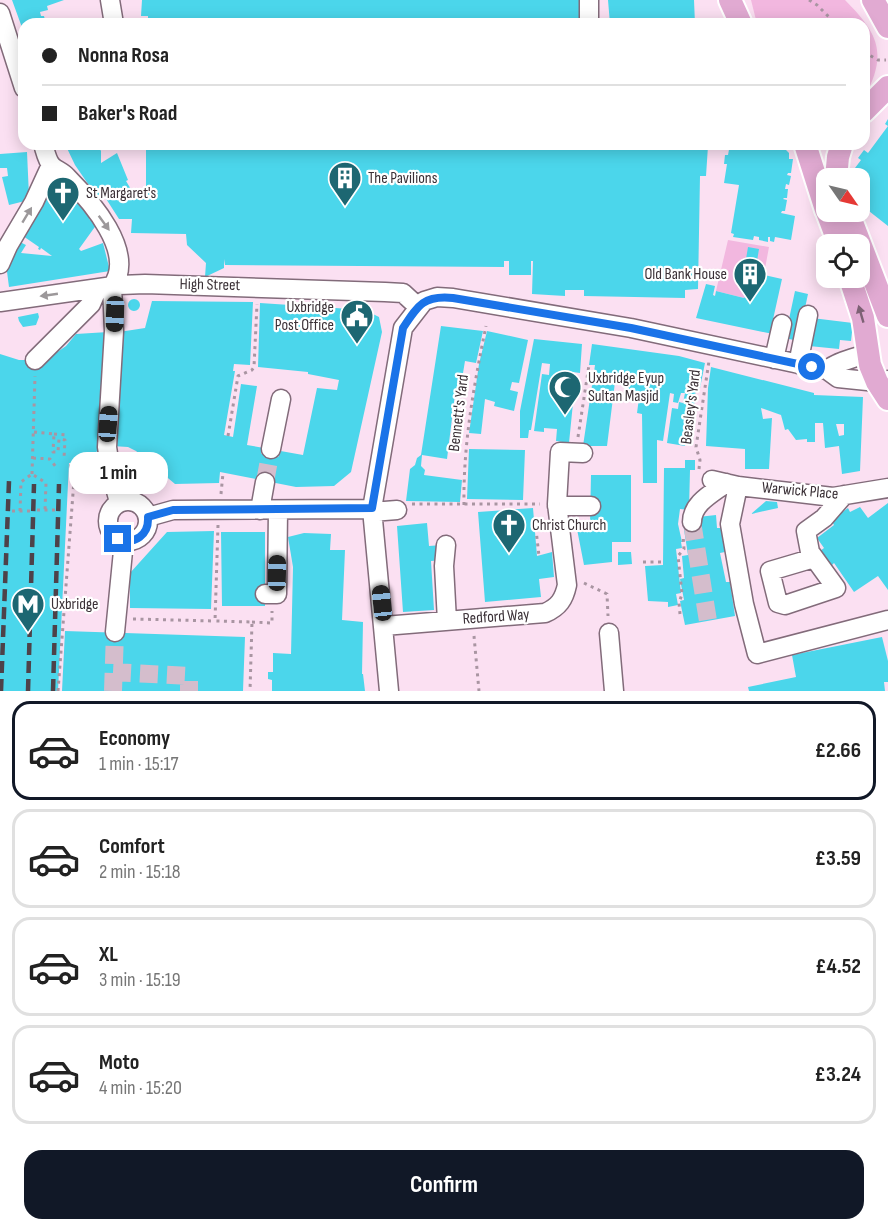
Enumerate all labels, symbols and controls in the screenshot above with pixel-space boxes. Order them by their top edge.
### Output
text: Nonna Rosa [78,42,169,69]
text: Baker's Road [78,100,177,127]
building icon: The Pavilions [327,160,363,207]
north arrow [816,168,870,222]
map controls [816,168,870,288]
place label: The Pavilions [368,169,438,188]
church icon: St Margaret's [45,175,81,222]
place label: St Margaret's [86,184,157,203]
one-way arrow [21,207,32,223]
one-way arrow [98,215,110,231]
button: locate [816,234,870,288]
building icon: Old Bank House [732,256,768,303]
place label: Old Bank House [644,265,727,284]
street label: High Street [180,275,241,295]
one-way arrow [40,290,59,300]
car [105,296,125,332]
place label: Uxbridge Post Office [275,298,334,335]
public building icon: Uxbridge Post Office [339,298,375,345]
one-way arrow [856,305,865,323]
route start [798,353,825,380]
mosque icon: Uxbridge Eyup Sultan Masjid [547,369,583,416]
place label: Uxbridge Eyup Sultan Masjid [588,369,664,406]
street label: Beasley's Yard [677,369,705,445]
street label: Bennett's Yard [445,373,473,453]
car [98,405,118,443]
callout: 1 min [68,452,168,494]
text: 1 min [100,461,137,485]
street label: Warwick Place [761,478,839,504]
church icon: Christ Church [491,507,527,554]
place label: Christ Church [532,516,606,535]
route end [104,525,131,552]
car [268,555,286,591]
car [371,584,393,622]
metro station icon: Uxbridge [10,586,46,633]
place label: Uxbridge [51,595,99,614]
street label: Redford Way [462,605,530,629]
icon: car [27,724,81,778]
text: Economy [99,725,170,752]
text: £2.66 [815,737,861,764]
text: 1 min · 15:17 [99,752,178,776]
icon: car [27,832,81,886]
text: Comfort [99,833,165,860]
text: £3.59 [815,845,861,872]
text: 2 min · 15:18 [99,860,180,884]
icon: car [27,940,81,994]
text: XL [99,941,118,968]
text: £4.52 [815,953,861,980]
text: 3 min · 15:19 [99,968,181,992]
icon: car [27,1048,81,1102]
text: Moto [99,1049,139,1076]
text: £3.24 [815,1061,861,1088]
text: 4 min · 15:20 [99,1076,182,1100]
button: Confirm [24,1150,864,1219]

